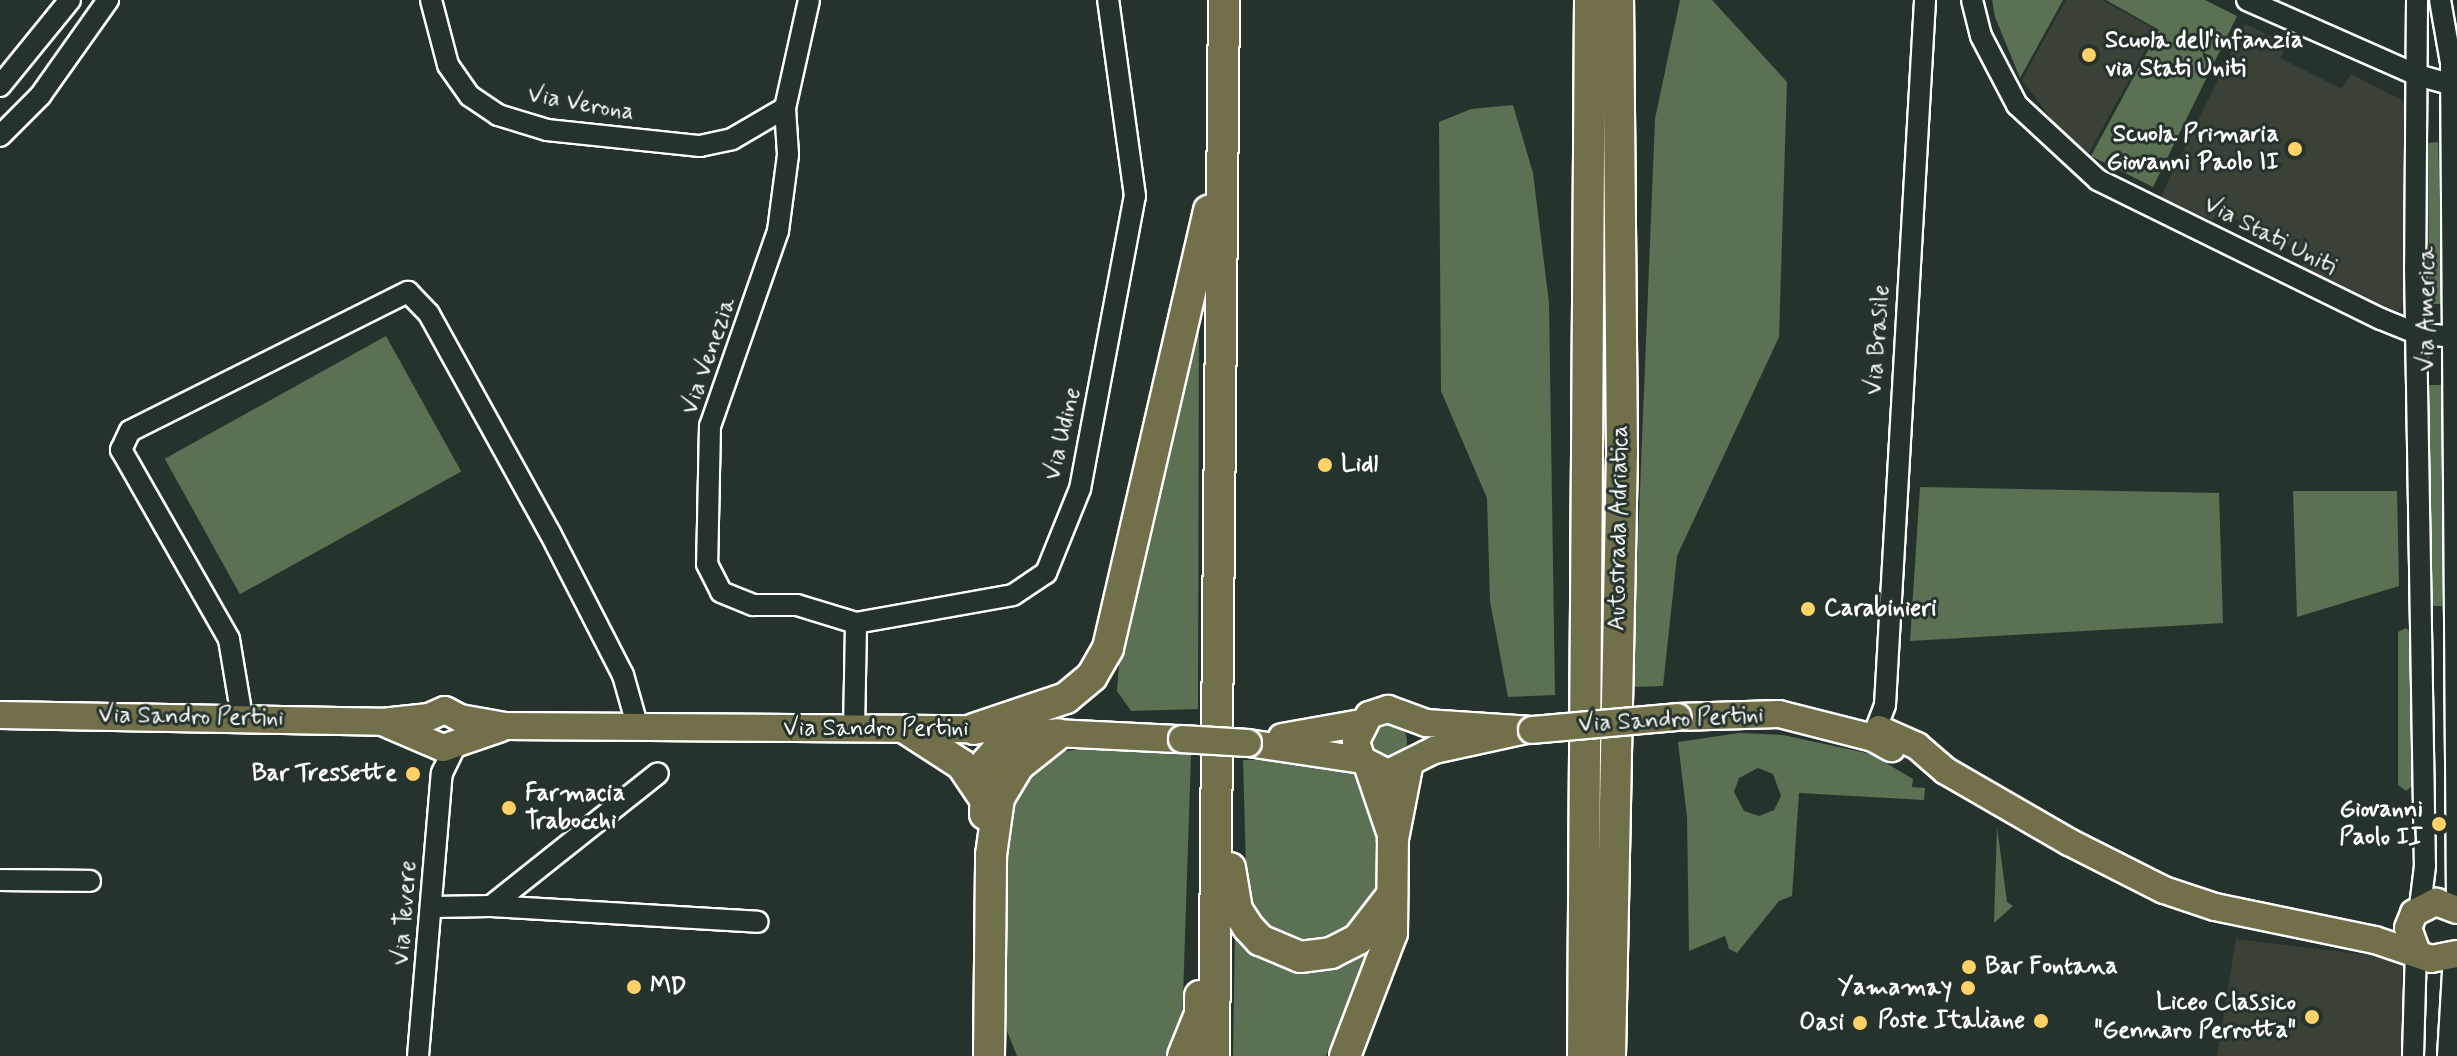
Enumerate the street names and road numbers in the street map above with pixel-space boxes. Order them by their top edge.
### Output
street label: Via Verona [525,80,637,128]
street label: Via Stati Uniti [2200,191,2340,281]
street label: Via America [2413,248,2441,370]
street label: Via Brasile [1860,285,1896,395]
street label: Via Venezia [676,294,742,418]
street label: Via Udine [1038,384,1088,484]
street label: Autostrada Adriatica [1603,423,1635,633]
street label: Via Sandro Pertini [99,701,283,733]
street label: Via Sandro Pertini [1579,701,1763,739]
street label: Via Sandro Pertini [784,715,968,743]
street label: Via Tevere [387,860,423,966]

